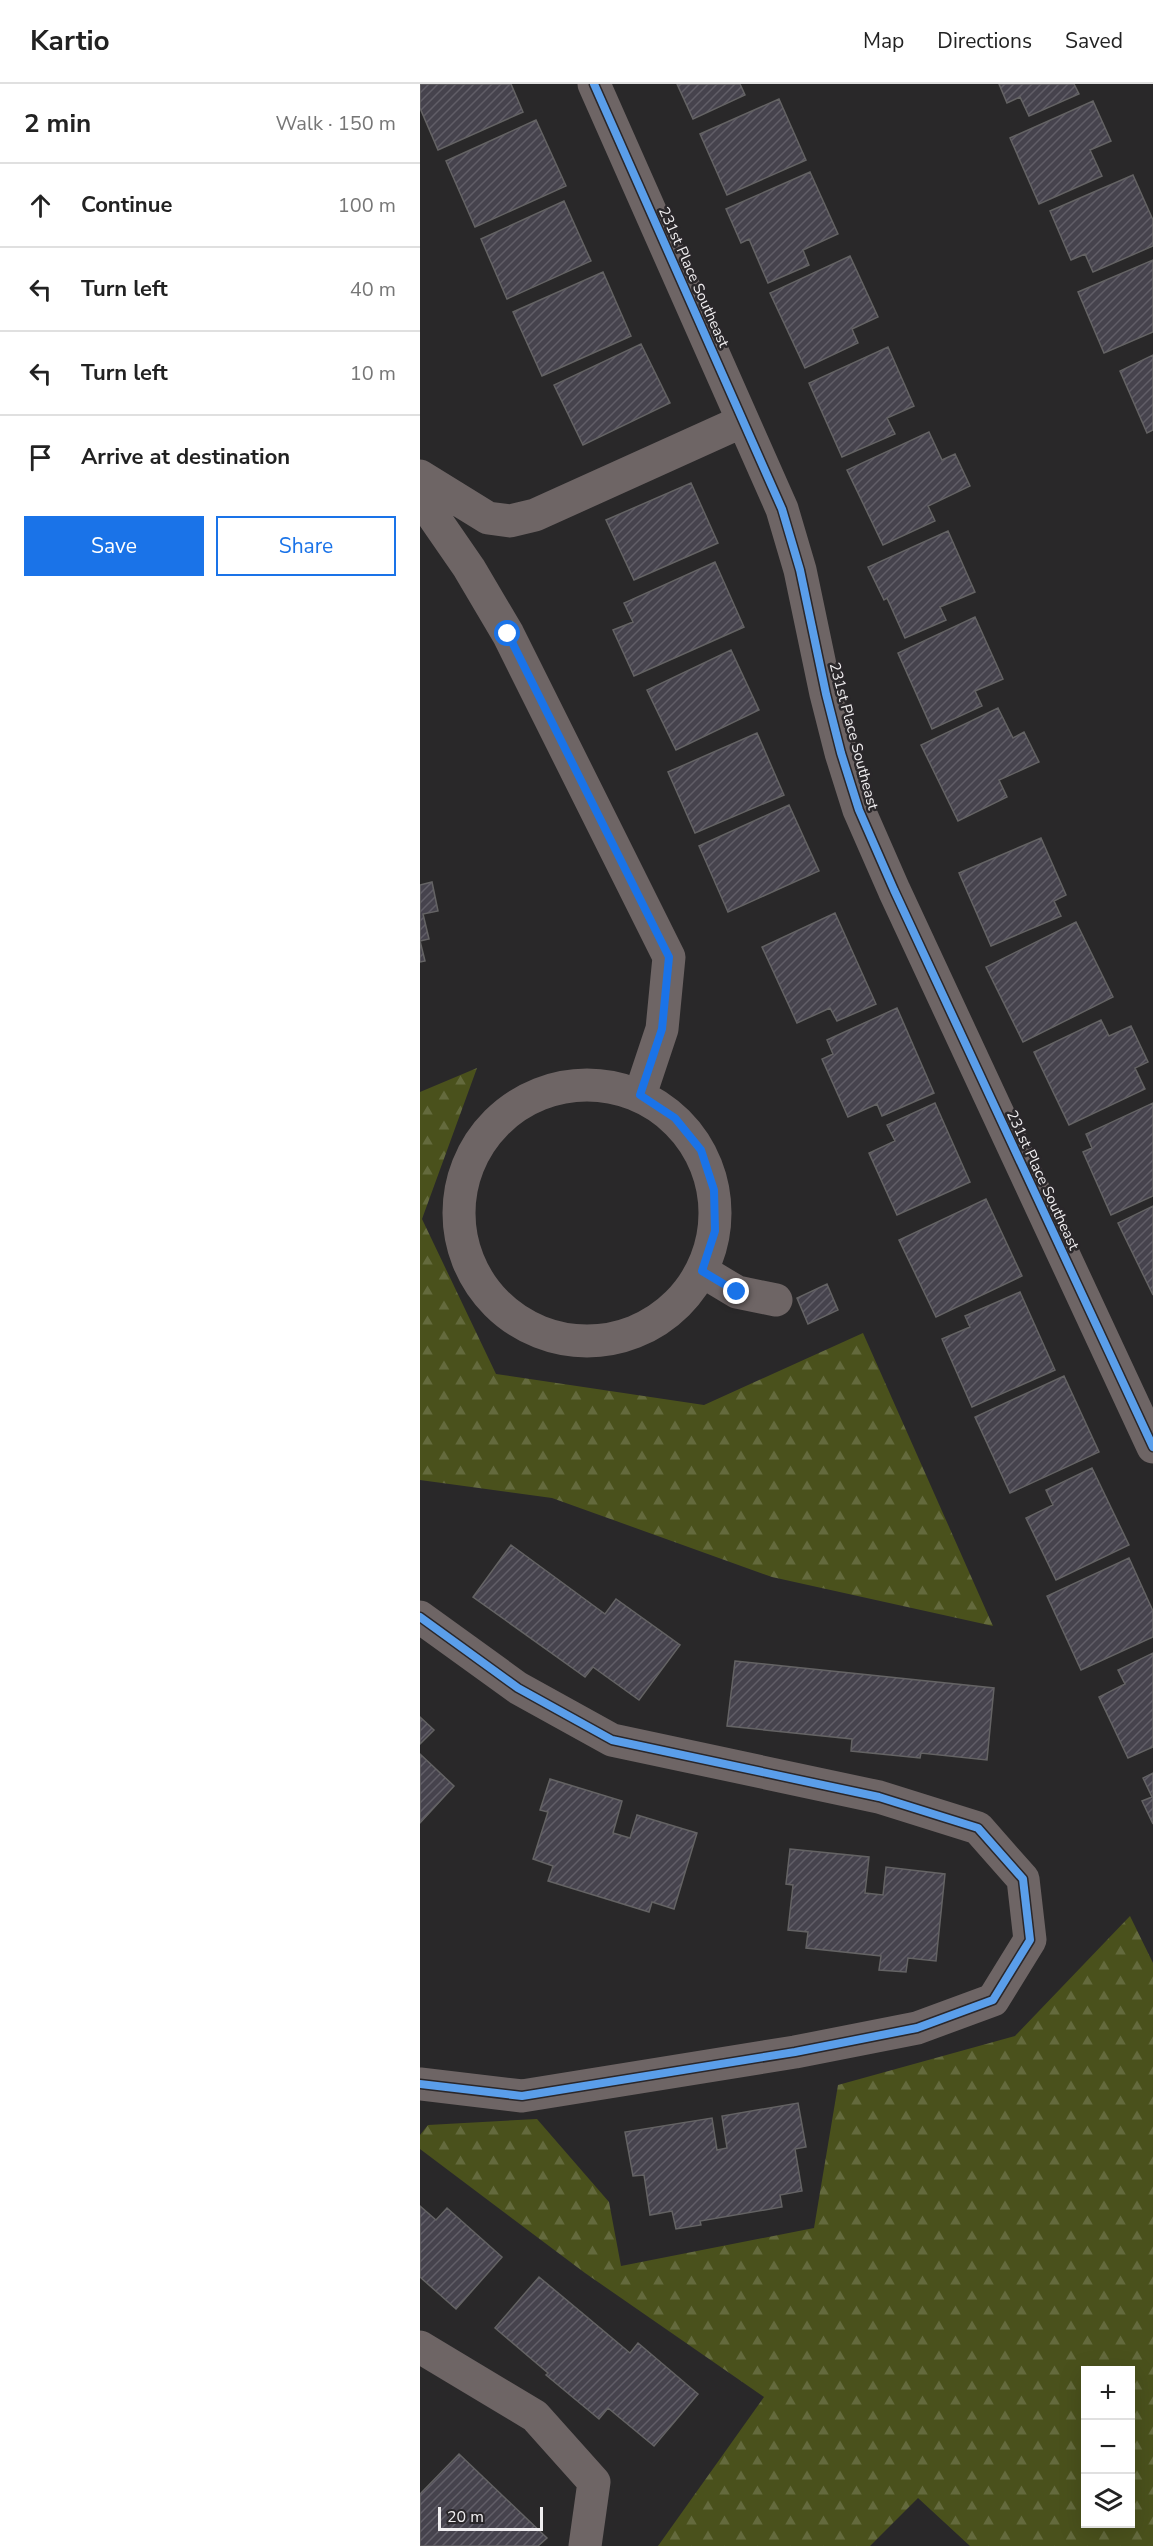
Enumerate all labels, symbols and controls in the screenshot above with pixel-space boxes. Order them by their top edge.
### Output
text: Kartio [30,22,110,60]
text: Map [863,27,904,55]
text: Directions [937,27,1032,55]
text: Saved [1065,27,1123,55]
text: 2 min [24,106,91,141]
text: Walk · 150 m [276,110,396,137]
icon: ahead [24,189,57,222]
text: Continue [81,190,172,220]
text: 100 m [338,192,396,219]
street label: 231st Place Southeast [654,204,734,351]
icon: left [24,273,57,306]
text: Turn left [81,274,168,304]
text: 40 m [350,276,396,303]
icon: left [24,357,57,390]
text: Turn left [81,358,168,388]
text: 10 m [350,360,396,387]
icon: arrive [24,441,57,474]
text: Arrive at destination [81,442,290,472]
button: Save [24,516,204,576]
button: Share [216,516,396,576]
route start [494,620,520,646]
street label: 231st Place Southeast [825,660,884,813]
street label: 231st Place Southeast [1002,1107,1084,1254]
route end [723,1278,749,1304]
map controls [1081,2366,1135,2528]
button: + [1081,2366,1135,2420]
button: − [1081,2420,1135,2474]
button: layers [1081,2474,1135,2528]
scale bar [438,2504,543,2532]
text: 20 m [447,2506,484,2528]

